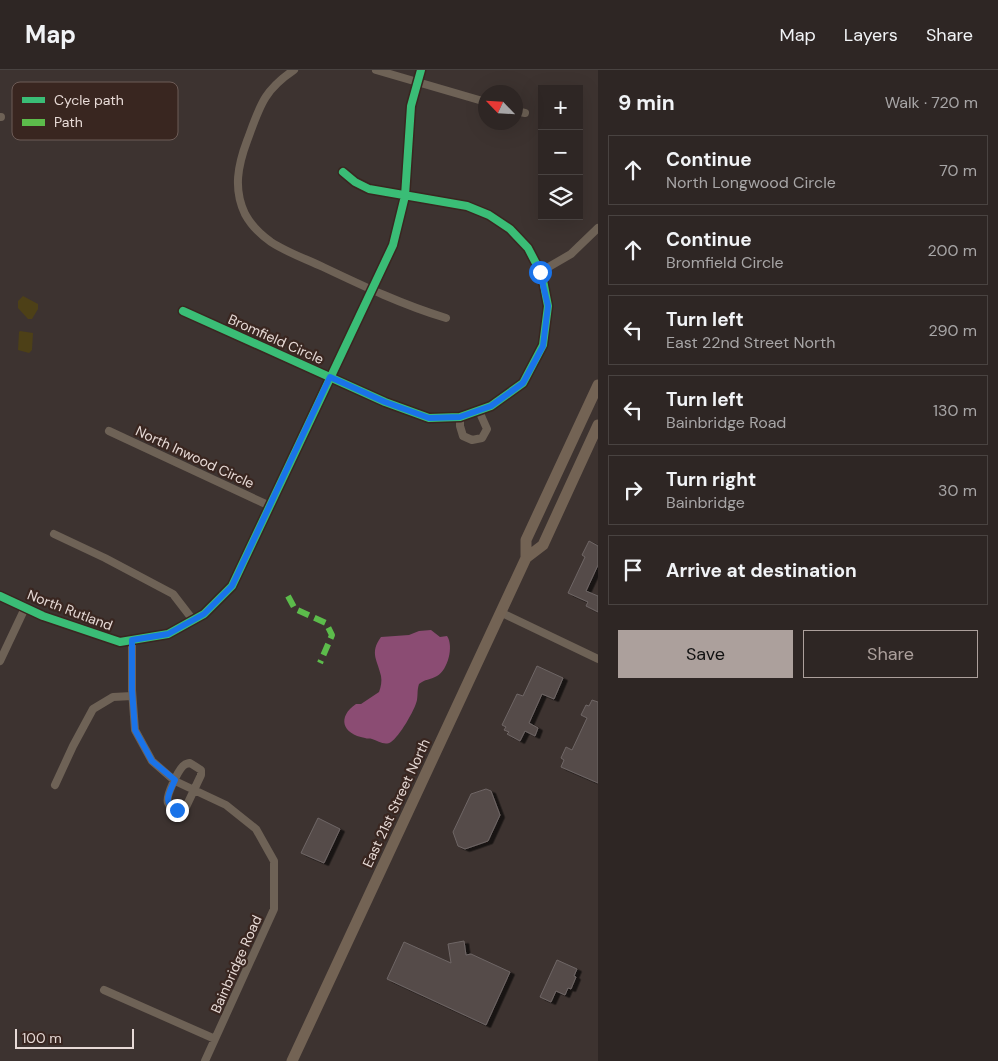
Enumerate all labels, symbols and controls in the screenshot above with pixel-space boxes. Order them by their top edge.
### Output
text: Map [25,19,76,50]
text: Map [780,23,816,47]
text: Layers [844,23,898,47]
text: Share [926,23,973,47]
legend [12,82,178,140]
north arrow [478,85,523,130]
map controls [538,85,583,220]
button: + [538,85,583,130]
text: 9 min [618,89,675,117]
text: Cycle path [54,91,124,109]
text: Walk · 720 m [885,92,978,113]
text: Path [54,113,83,131]
button: − [538,130,583,175]
text: Continue [666,147,752,172]
icon: ahead [619,156,647,184]
text: 70 m [939,160,977,181]
text: North Longwood Circle [666,172,836,193]
button: layers [538,175,583,220]
text: Continue [666,227,752,252]
icon: ahead [619,236,647,264]
text: 200 m [928,240,977,261]
text: Bromfield Circle [666,252,784,273]
route start [529,261,552,284]
text: Turn left [666,307,744,332]
street label: Bromfield Circle [225,310,327,368]
icon: left [619,316,647,344]
text: 290 m [928,320,977,341]
text: East 22nd Street North [666,332,835,353]
text: Turn left [666,387,744,412]
icon: left [619,396,647,424]
text: 130 m [933,400,977,421]
text: Bainbridge Road [666,412,786,433]
street label: North Inwood Circle [133,422,257,492]
text: Turn right [666,467,756,492]
icon: right [619,476,647,504]
text: 30 m [938,480,977,501]
text: Bainbridge [666,492,745,513]
icon: arrive [619,556,647,584]
text: Arrive at destination [666,558,857,583]
street label: North Rutland [25,586,115,634]
button: Save [618,630,793,678]
button: Share [803,630,978,678]
street label: East 21st Street North [358,736,434,870]
route end [166,799,189,822]
street label: Bainbridge Road [206,912,266,1016]
scale bar [15,1026,134,1049]
text: 100 m [22,1029,62,1047]

